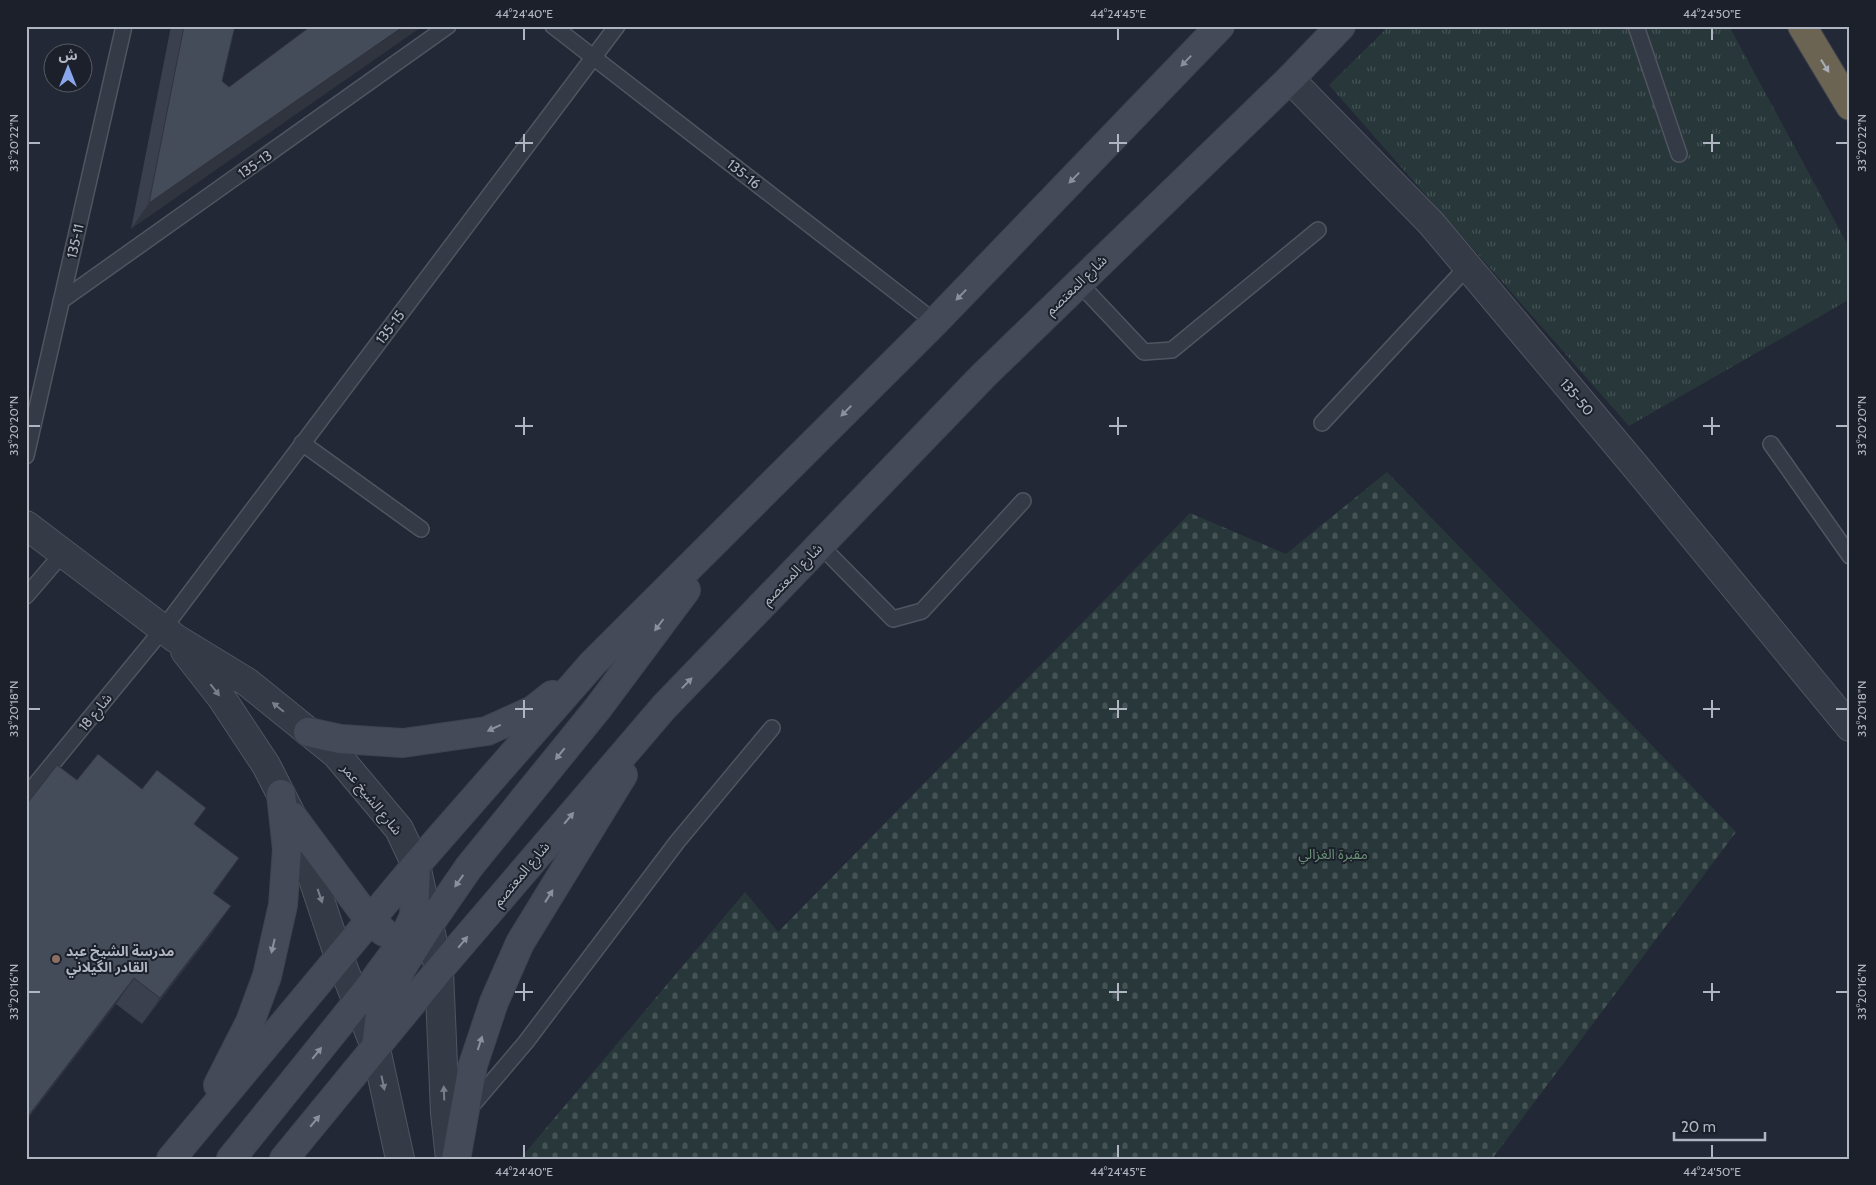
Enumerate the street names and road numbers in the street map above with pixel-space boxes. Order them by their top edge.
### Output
street label: 135-13 [234,146,276,182]
street label: 135-16 [723,155,765,193]
street label: 135-11 [62,222,88,260]
street label: شارع المعتصم [1041,251,1112,320]
street label: 135-15 [372,307,408,347]
street label: 135-50 [1556,375,1598,419]
street label: شارع المعتصم [758,539,827,610]
street label: شارع 18 [74,689,117,736]
street label: شارع الشيخ عمر [335,759,407,840]
street label: شارع المعتصم [489,838,555,911]

